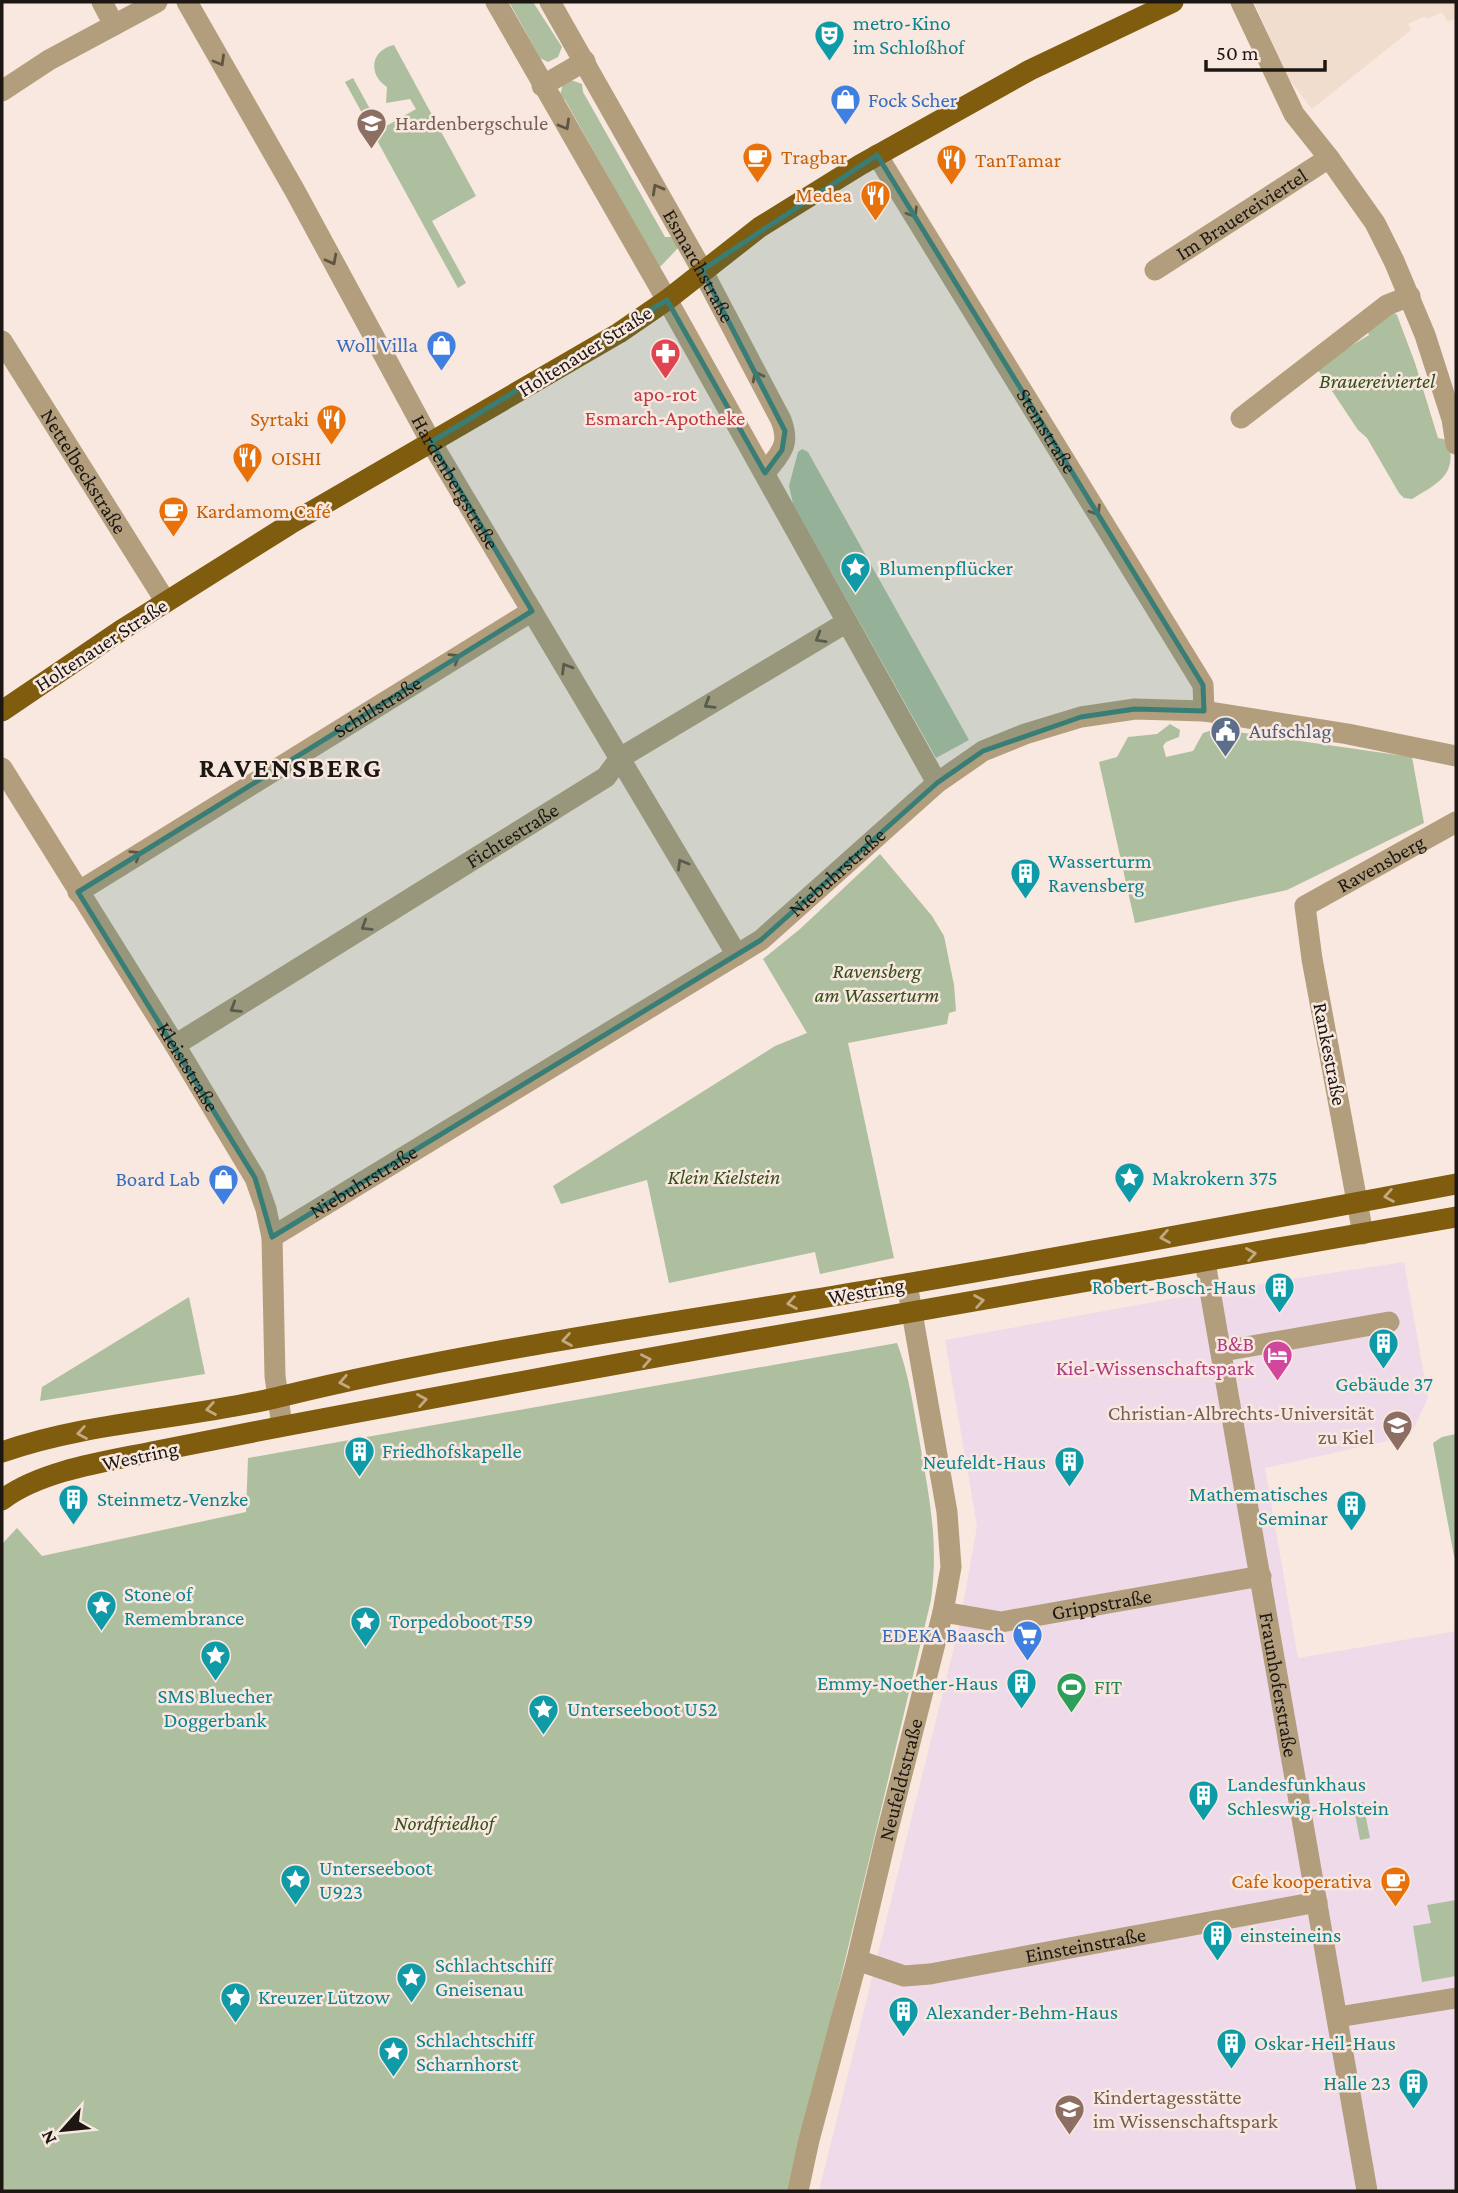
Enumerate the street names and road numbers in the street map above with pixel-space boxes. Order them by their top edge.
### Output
street label: Im Brauereiviertel [1172,163,1312,265]
street label: Esmarchstraße [658,205,740,327]
street label: Holtenauer Straße [514,300,656,402]
street label: Steinstraße [1011,384,1082,478]
street label: Nettelbeckstraße [36,404,132,538]
street label: Hardenbergstraße [406,411,504,554]
street label: Holtenauer Straße [30,593,172,697]
street label: Schillstraße [329,670,426,743]
street label: Fichtestraße [461,798,563,873]
street label: Niebuhrstraße [784,823,891,922]
street label: Ravensberg [1333,830,1429,898]
street label: Rankestraße [1308,1000,1352,1108]
street label: Kleiststraße [152,1018,224,1116]
street label: Niebuhrstraße [305,1140,422,1223]
street label: Westring [826,1272,906,1310]
street label: Westring [100,1436,180,1476]
street label: Grippstraße [1050,1584,1154,1625]
street label: Fraunhoferstraße [1254,1610,1303,1759]
street label: Neufeldtstraße [873,1716,928,1844]
street label: Einsteinstraße [1023,1922,1148,1968]

